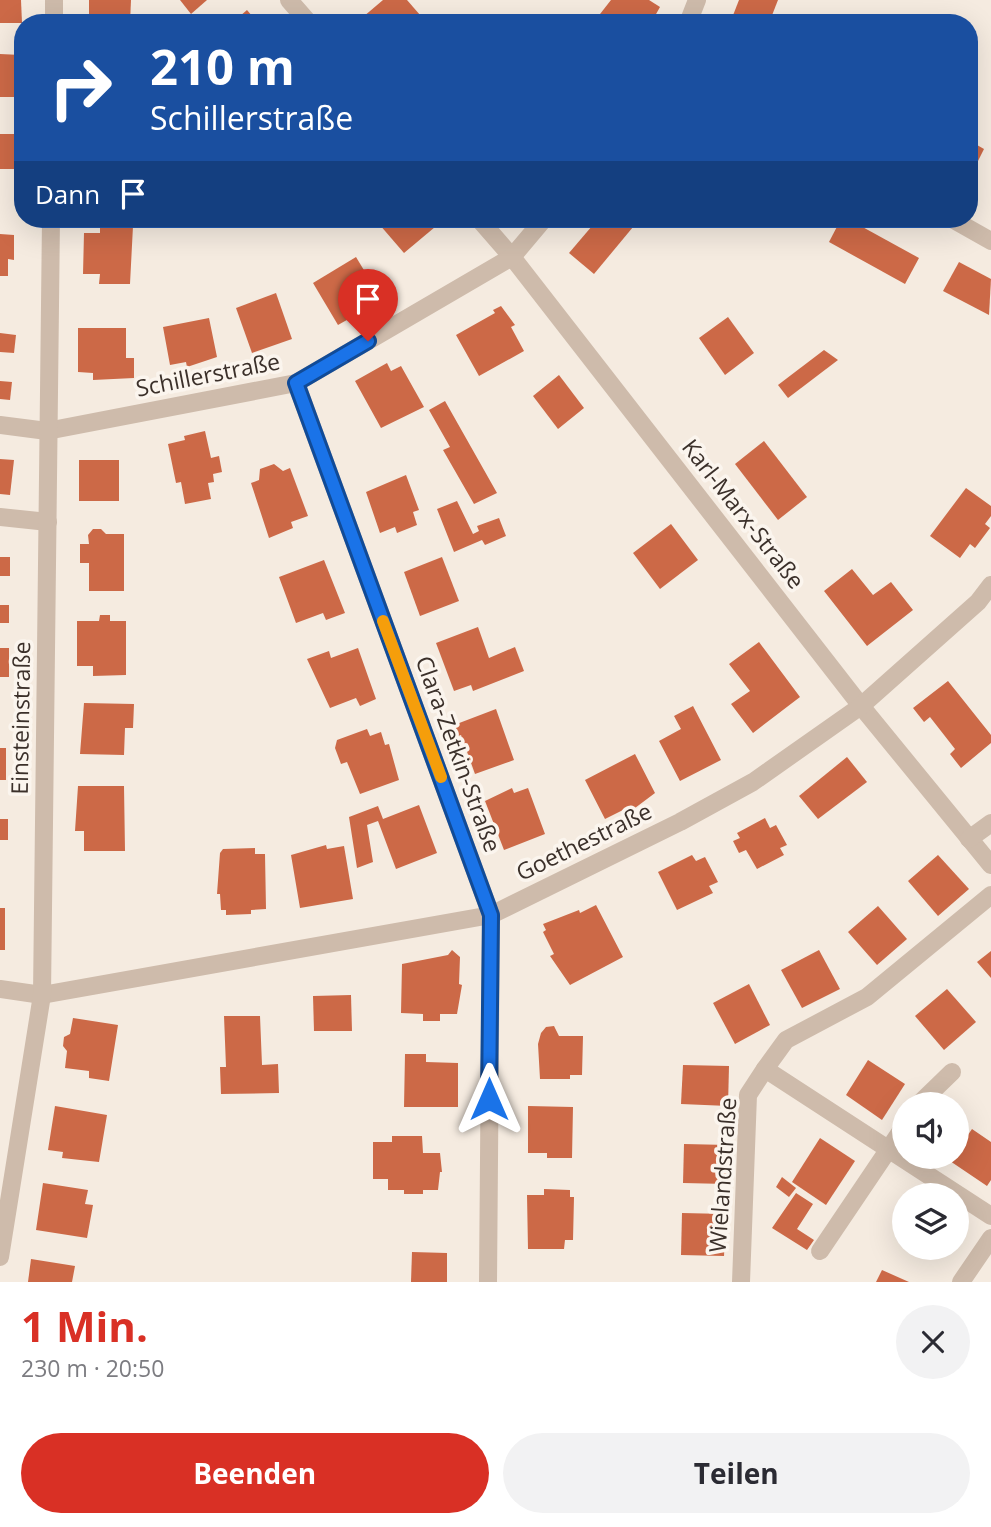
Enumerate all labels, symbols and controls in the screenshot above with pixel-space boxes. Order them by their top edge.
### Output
text: 210 m [150,33,295,99]
icon: right [35,42,126,133]
text: Schillerstraße [150,96,353,139]
icon: arrive [114,175,152,213]
text: Dann [35,176,100,212]
pin [338,269,398,341]
icon: arrive [349,280,387,318]
street label: Schillerstraße [133,344,283,404]
street label: Karl-Marx-Straße [675,432,812,595]
street label: Einsteinstraße [3,641,37,795]
street label: Clara-Zetkin-Straße [409,651,509,856]
street label: Goethestraße [510,794,657,888]
position arrow [452,1062,526,1136]
map controls [892,1092,969,1260]
button: sound [892,1092,969,1169]
street label: Wielandstraße [701,1096,743,1254]
button: layers [892,1183,969,1260]
text: 1 Min. [21,1297,148,1354]
button: close [896,1305,970,1379]
text: 230 m · 20:50 [21,1352,164,1384]
button: Beenden [21,1433,489,1513]
button: Teilen [503,1433,970,1513]

